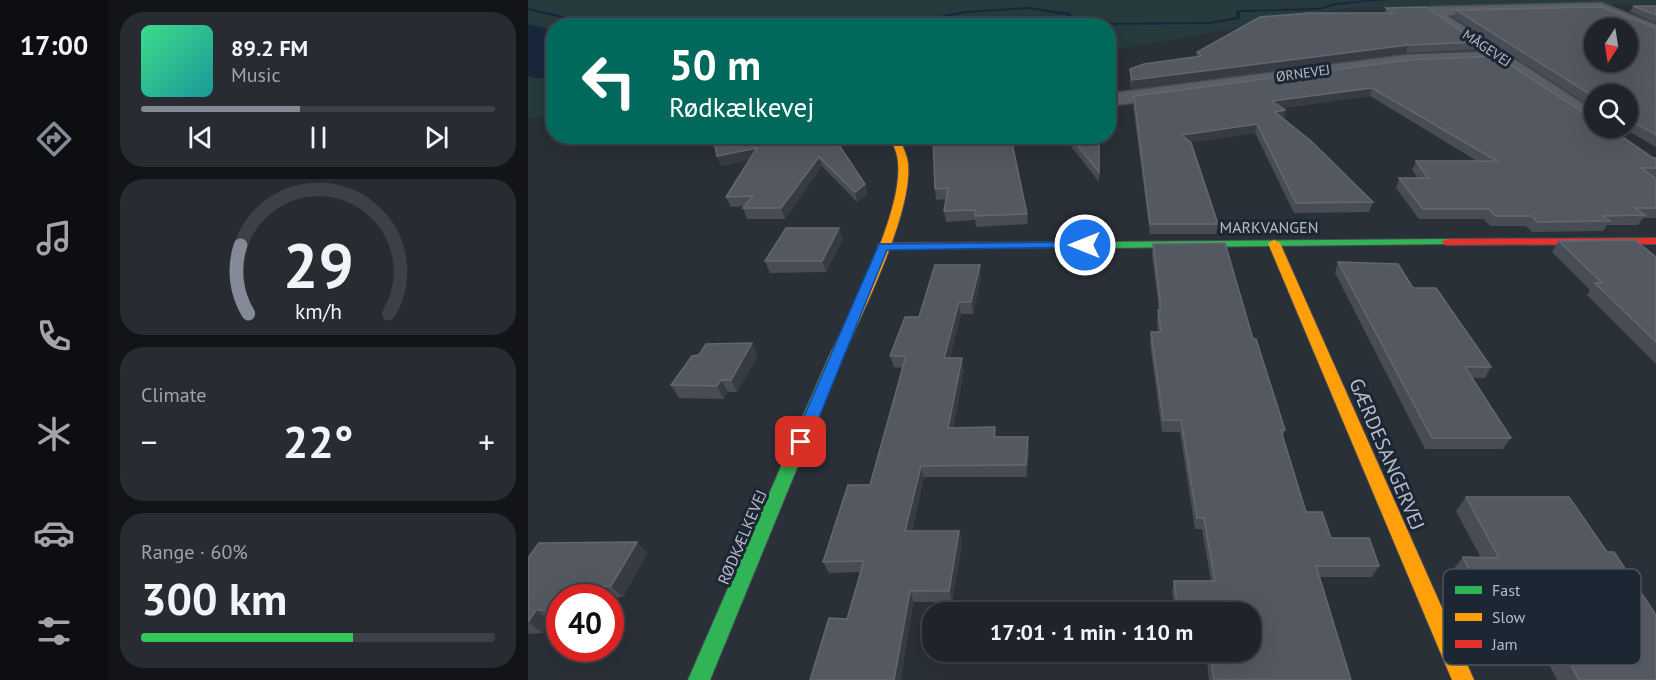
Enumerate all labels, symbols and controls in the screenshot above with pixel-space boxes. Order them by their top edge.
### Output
north arrow [1584,18,1638,72]
map controls [1584,18,1638,138]
street label: MÅGEVEJ [1459,25,1515,71]
text: 17:00 [20,28,88,62]
text: 89.2 FM [231,34,308,62]
text: 50 m [669,37,761,92]
icon: left [570,42,648,120]
street label: ØRNEVEJ [1275,60,1331,86]
text: Music [231,62,280,88]
button: search [1584,84,1638,138]
text: Rødkælkevej [669,90,814,124]
icon: directions [33,118,75,160]
icon: previous [184,121,217,154]
icon: pause [302,121,335,154]
icon: next [420,121,453,154]
position arrow [1053,213,1117,277]
icon: music [33,217,75,259]
street label: MARKVANGEN [1220,217,1318,237]
text: 29 [283,224,353,305]
text: km/h [294,297,341,325]
icon: phone [33,315,75,357]
street label: GÆRDESANGERVEJ [1343,374,1431,534]
text: Climate [141,382,207,408]
text: 22° [283,412,353,470]
icon: climate [33,413,75,455]
pin [775,416,826,467]
text: − [141,420,158,463]
text: + [478,420,495,463]
icon: arrive [784,425,817,458]
street label: RØDKÆLKEVEJ [713,487,771,587]
icon: car [33,512,75,554]
text: Range · 60% [141,539,248,565]
text: 300 km [141,569,287,627]
legend [1443,569,1641,665]
text: Fast [1492,580,1521,600]
speed limit sign: 40 [546,584,624,662]
text: Slow [1492,607,1526,627]
icon: filters [33,610,75,652]
text: 17:01 · 1 min · 110 m [990,618,1193,646]
text: Jam [1491,634,1518,654]

